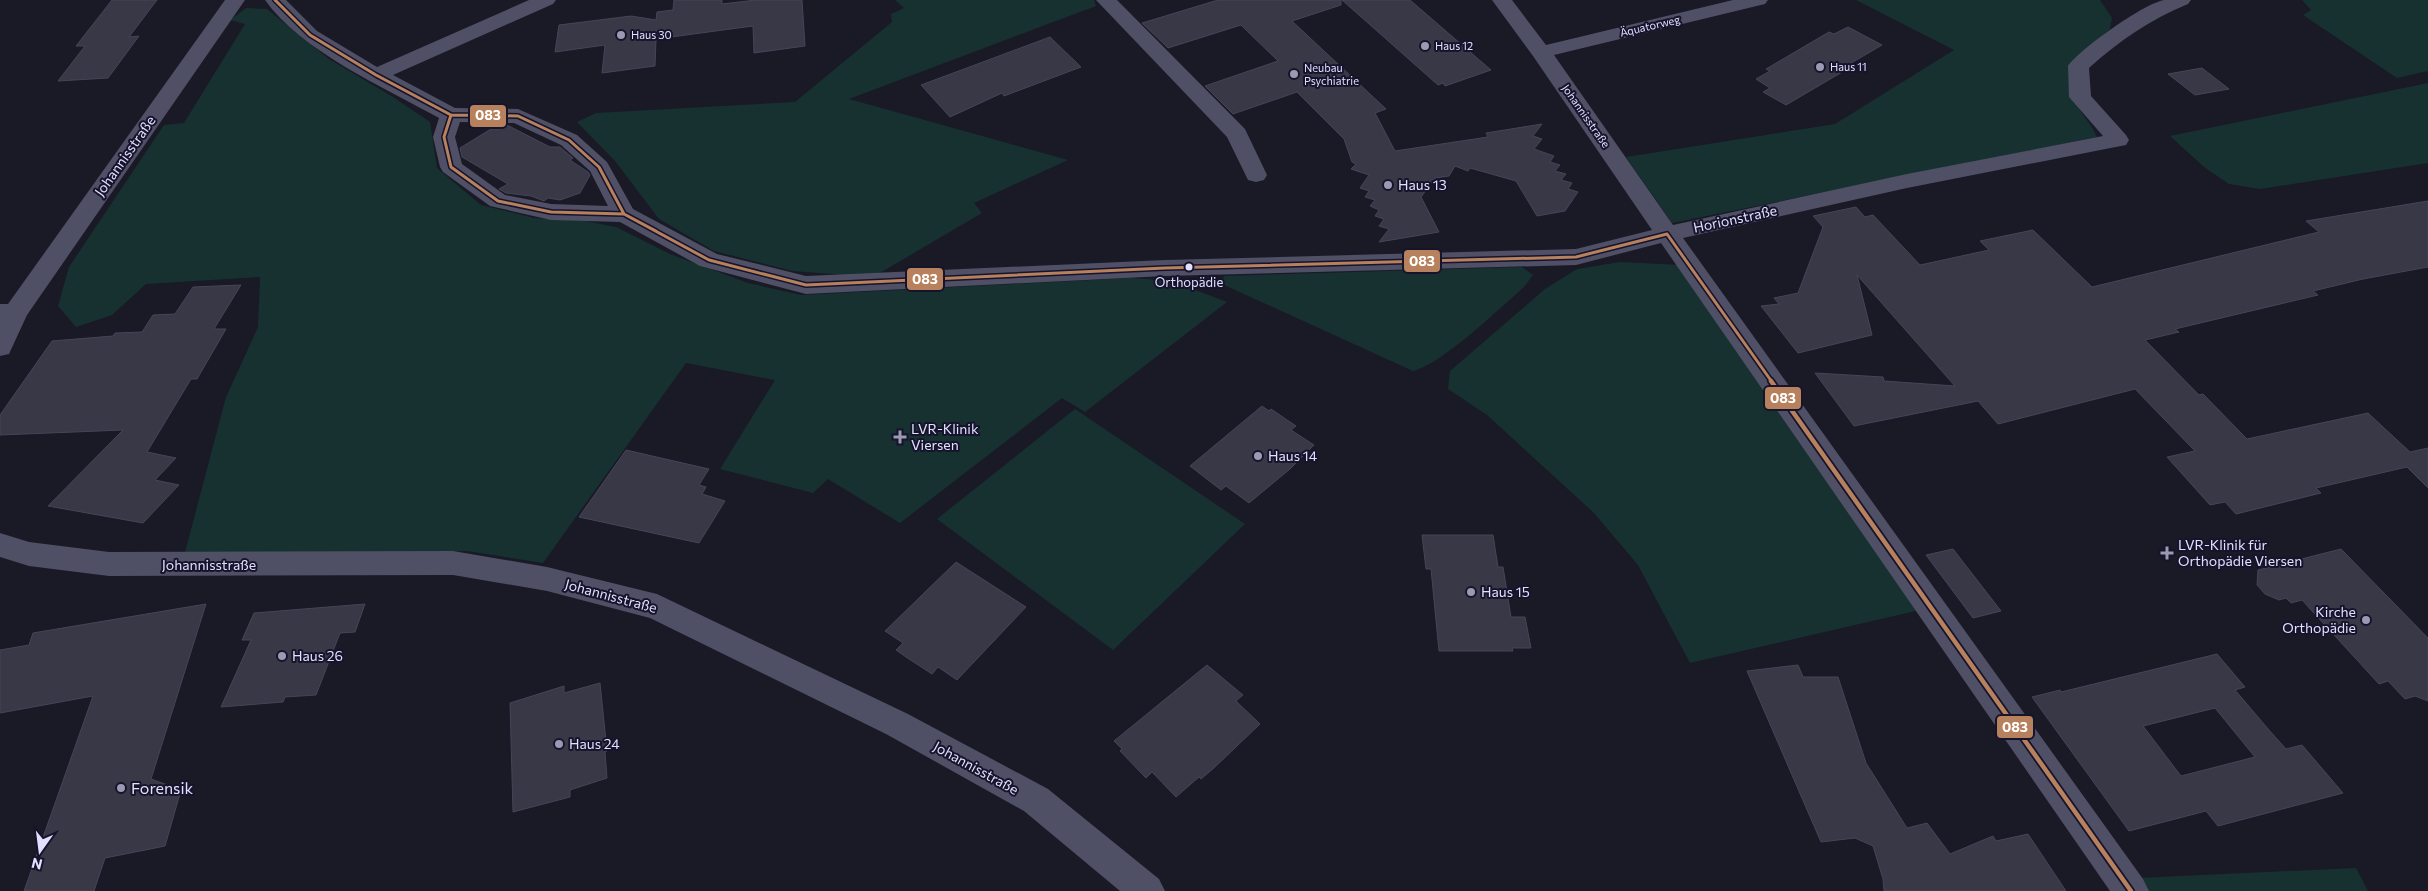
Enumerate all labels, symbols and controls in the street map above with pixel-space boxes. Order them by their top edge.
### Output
street label: Äquatorweg [1618,11,1681,39]
place label: Haus 30 [631,28,672,41]
marker: Haus 30 [615,29,627,41]
place label: Haus 12 [1435,39,1473,52]
marker: Haus 12 [1419,40,1431,52]
place label: Haus 11 [1830,60,1867,73]
place label: Neubau Psychiatrie [1304,61,1359,87]
marker: Haus 11 [1814,61,1826,73]
marker: Neubau Psychiatrie [1288,68,1300,80]
street label: Johannisstraße [1559,82,1613,151]
line badge: 083 [469,104,507,128]
text: 083 [475,106,501,123]
street label: Johannisstraße [91,112,159,199]
place label: Haus 13 [1398,176,1447,193]
marker: Haus 13 [1382,179,1394,191]
street label: Horionstraße [1691,201,1778,236]
line badge: 083 [1403,249,1441,273]
text: 083 [1409,252,1435,269]
marker: Orthopädie [1184,262,1194,272]
line badge: 083 [906,267,944,291]
text: 083 [912,270,938,287]
place label: Orthopädie [1155,274,1223,290]
line badge: 083 [1764,386,1802,410]
text: 083 [1770,389,1796,406]
place label: LVR-Klinik Viersen [911,420,979,453]
marker: LVR-Klinik Viersen [893,430,907,444]
place label: Haus 14 [1268,447,1318,464]
marker: Haus 14 [1252,450,1264,462]
place label: LVR-Klinik für Orthopädie Viersen [2178,536,2302,569]
marker: LVR-Klinik für Orthopädie Viersen [2160,546,2174,560]
street label: Johannisstraße [162,556,256,573]
street label: Johannisstraße [563,575,659,616]
place label: Haus 15 [1481,583,1530,600]
marker: Haus 15 [1465,586,1477,598]
place label: Kirche Orthopädie [2282,603,2356,636]
marker: Kirche Orthopädie [2360,614,2372,626]
place label: Haus 26 [292,647,343,664]
marker: Haus 26 [276,650,288,662]
line badge: 083 [1996,715,2034,739]
text: 083 [2002,718,2028,735]
place label: Haus 24 [569,735,620,752]
street label: Johannisstraße [931,737,1022,798]
marker: Haus 24 [553,738,565,750]
place label: Forensik [131,778,194,797]
marker: Forensik [115,782,127,794]
north arrow [15,826,65,876]
text: N [30,855,44,874]

